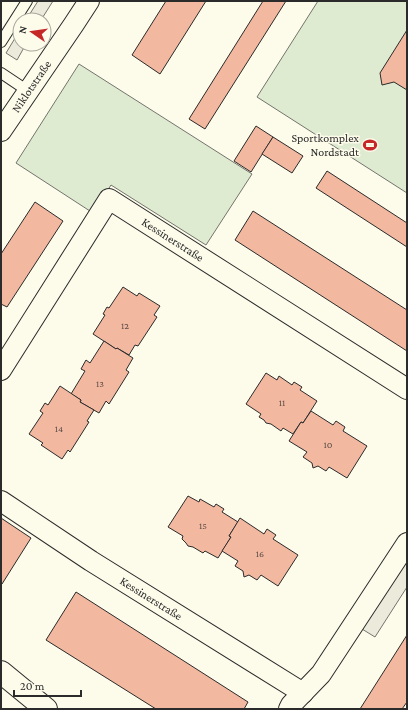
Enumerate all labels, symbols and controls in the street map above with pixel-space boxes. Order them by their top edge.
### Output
north arrow [12,12,52,52]
text: N [16,24,29,35]
street label: Niklotstraße [9,58,54,115]
place label: Sportkomplex Nordstadt [291,131,360,159]
sports icon: Sportkomplex Nordstadt [362,137,378,153]
street label: Kessinerstraße [139,215,206,265]
house number: 12 [121,320,129,331]
house number: 13 [96,378,104,389]
house number: 11 [279,397,285,408]
house number: 14 [55,423,63,434]
house number: 10 [324,439,333,450]
house number: 15 [199,520,207,531]
house number: 16 [256,548,264,559]
street label: Kessinerstraße [117,574,185,623]
scale bar [14,672,81,698]
text: 20 m [20,679,45,693]

